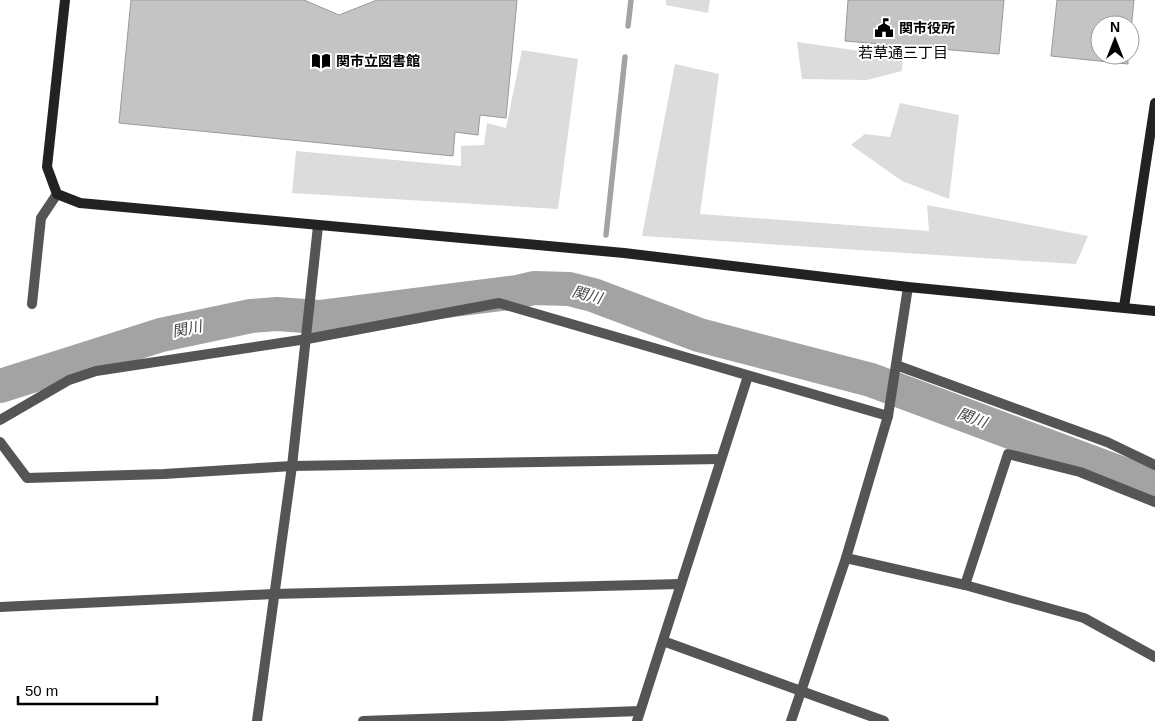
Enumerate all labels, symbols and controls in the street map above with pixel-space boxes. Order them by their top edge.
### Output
north arrow [1090,15,1140,65]
public building icon: 関市役所 [873,17,895,39]
text: N [1110,19,1120,35]
place label: 関市役所 [899,20,955,36]
district label: 若草通三丁目 [858,44,948,61]
library icon: 関市立図書館 [310,50,332,72]
place label: 関市立図書館 [336,53,420,69]
water label: 関川 [570,282,606,307]
water label: 関川 [170,317,205,340]
water label: 関川 [955,404,991,431]
scale bar [18,674,156,706]
text: 50 m [25,682,58,699]

